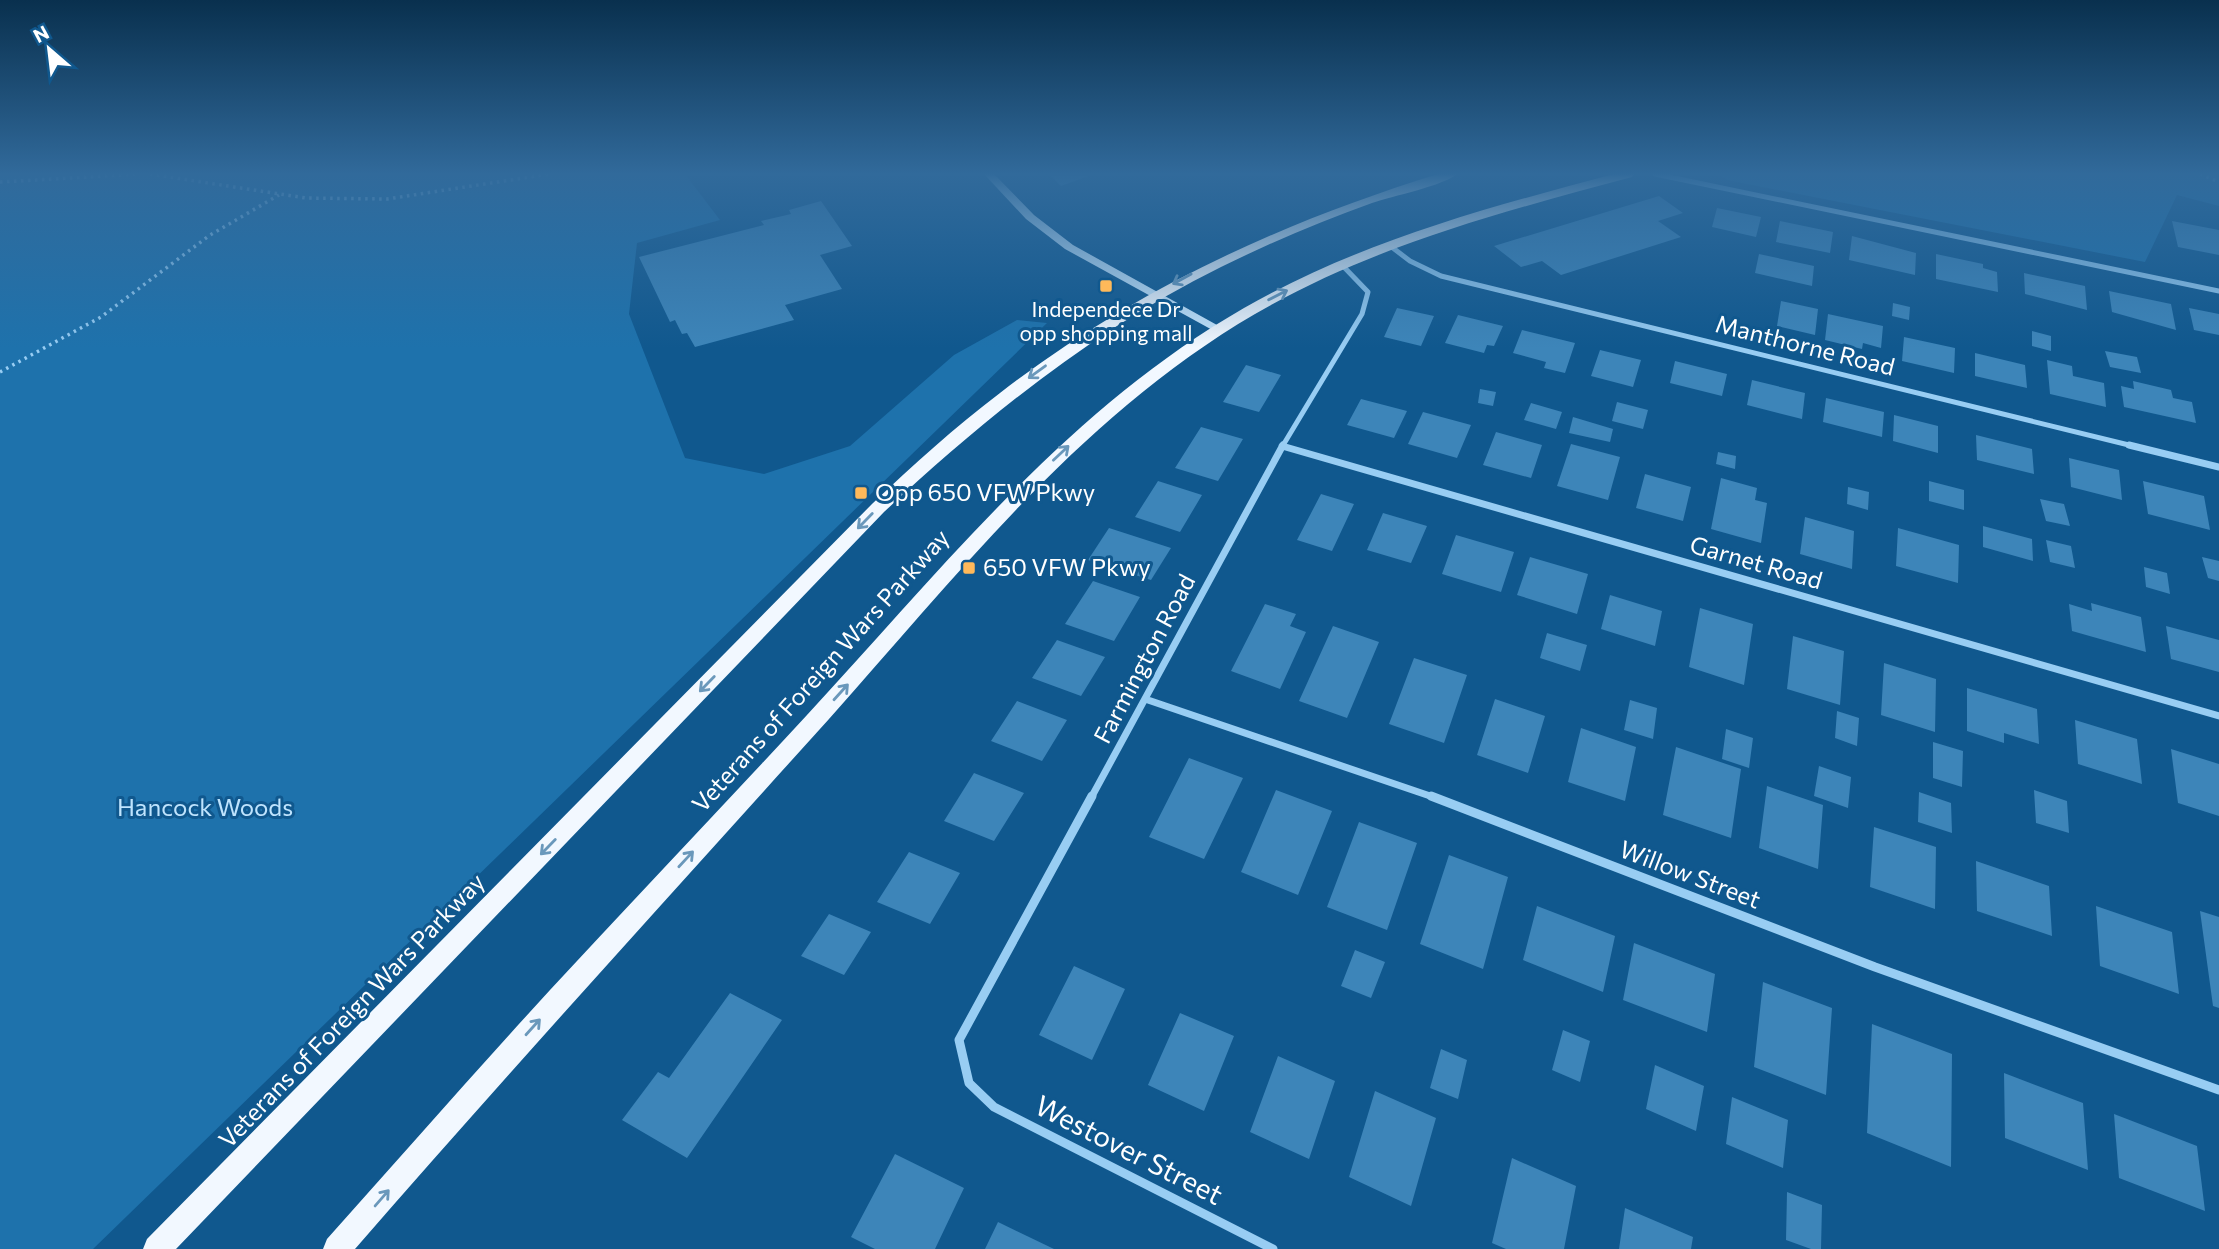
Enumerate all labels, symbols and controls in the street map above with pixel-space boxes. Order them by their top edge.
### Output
north arrow [14,14,84,84]
text: N [29,20,52,47]
one-way arrow [1173,272,1193,286]
marker: Independece Dr opp shopping mall [1098,278,1114,294]
one-way arrow [1268,288,1288,302]
place label: Independece Dr opp shopping mall [1019,296,1193,345]
street label: Manthorne Road [1713,308,1898,381]
one-way arrow [1028,365,1047,379]
one-way arrow [1052,445,1069,462]
place label: Opp 650 VFW Pkwy [875,477,1095,506]
marker: Opp 650 VFW Pkwy [853,485,869,501]
one-way arrow [857,512,874,529]
street label: Veterans of Foreign Wars Parkway [685,523,955,817]
street label: Garnet Road [1687,529,1826,594]
place label: 650 VFW Pkwy [983,552,1151,581]
marker: 650 VFW Pkwy [961,560,977,576]
street label: Farmington Road [1087,569,1201,748]
one-way arrow [698,675,715,692]
one-way arrow [833,683,849,701]
park label: Hancock Woods [117,792,293,821]
street label: Willow Street [1616,833,1765,914]
one-way arrow [540,838,557,855]
one-way arrow [678,851,695,868]
street label: Veterans of Foreign Wars Parkway [212,867,490,1153]
one-way arrow [525,1018,541,1036]
street label: Westover Street [1030,1087,1229,1211]
one-way arrow [374,1189,390,1207]

